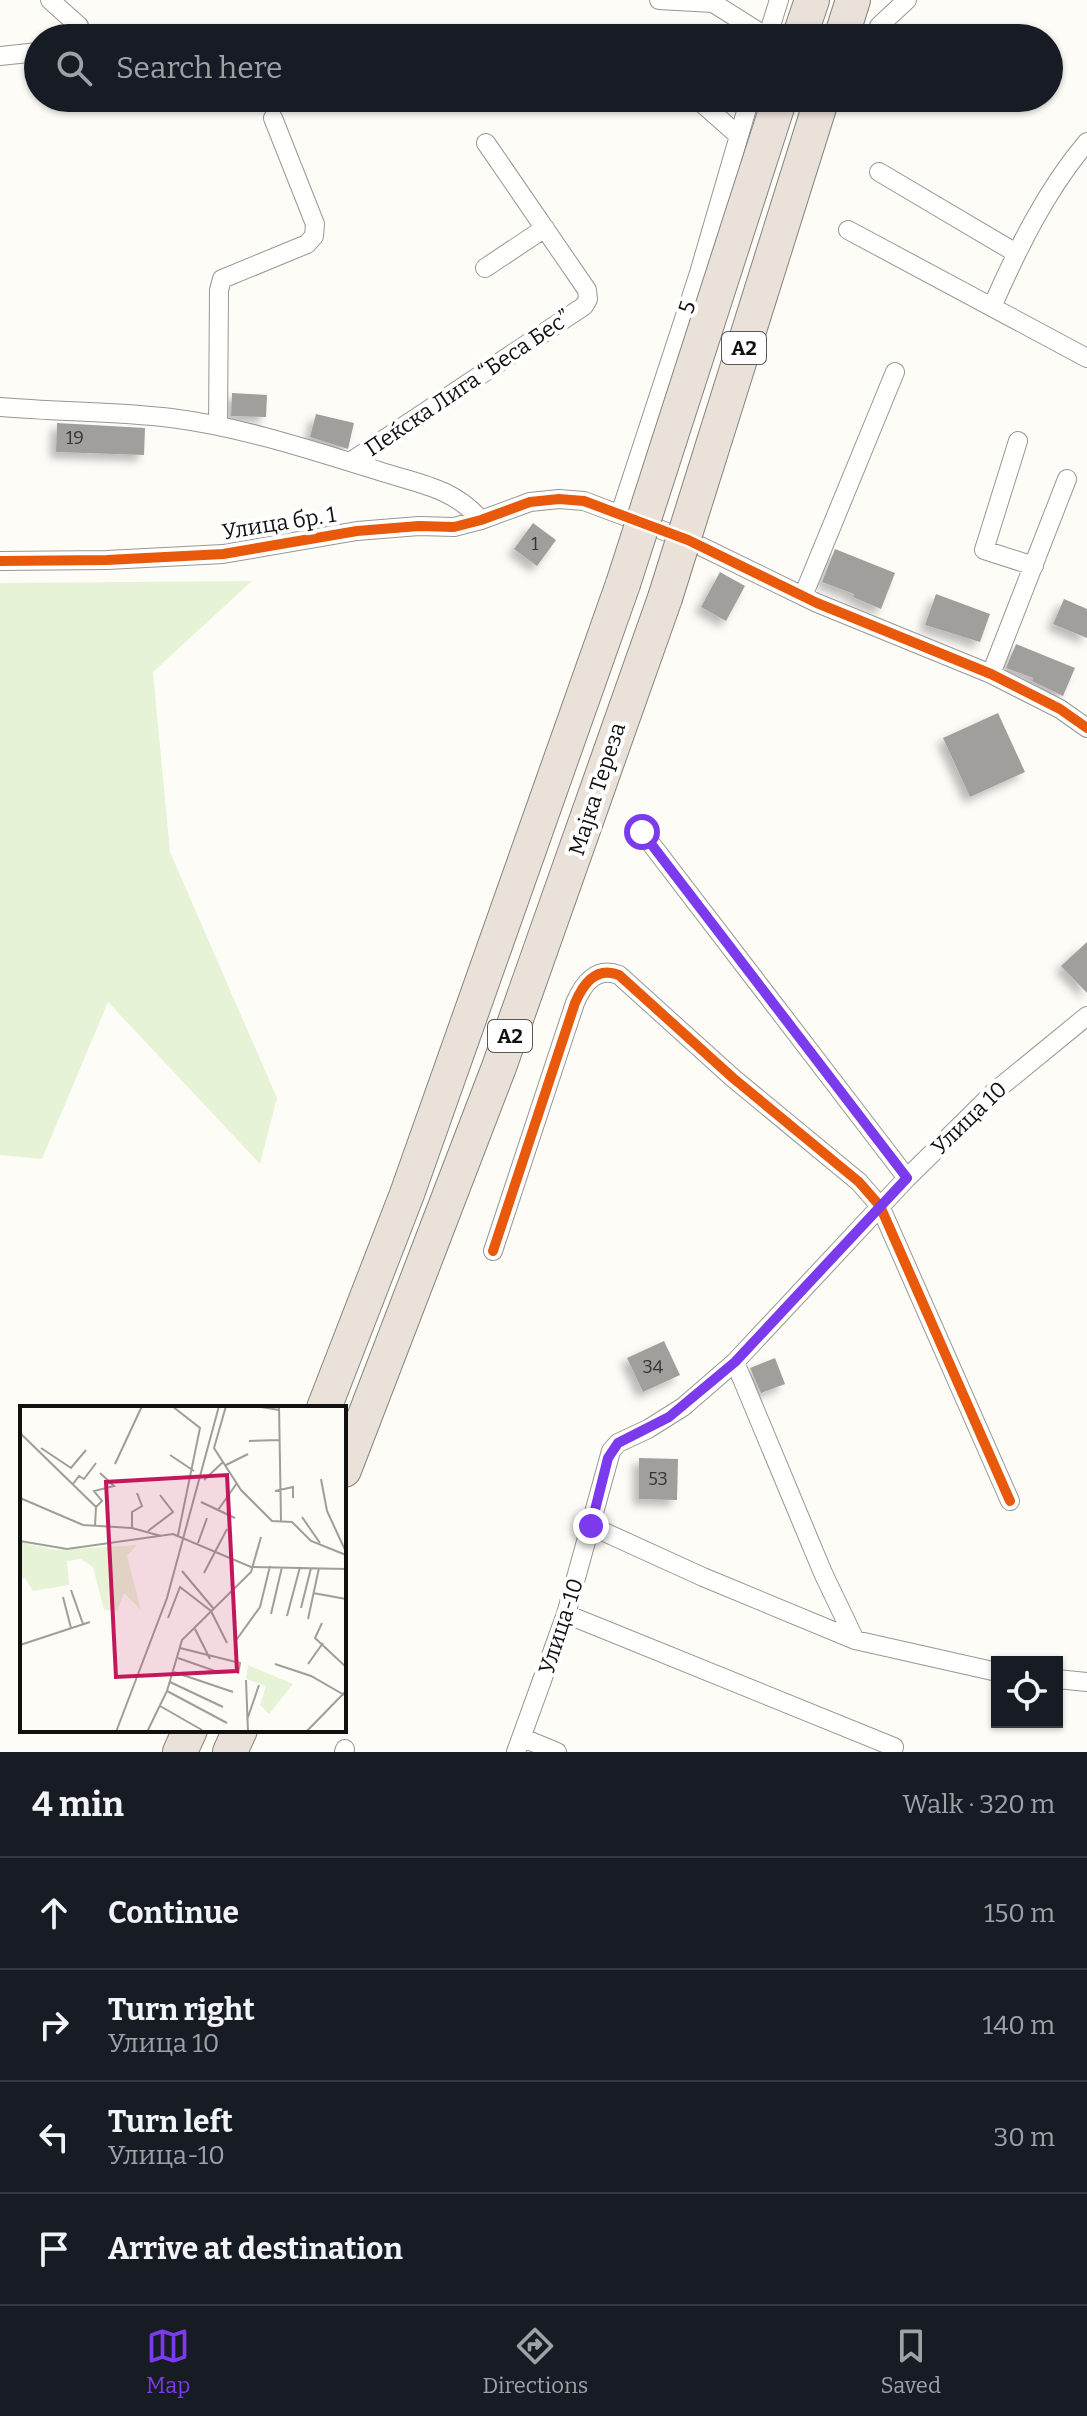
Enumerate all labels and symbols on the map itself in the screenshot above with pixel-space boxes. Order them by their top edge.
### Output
street label: 5 [672,297,702,317]
street label: Пеќска Лига “Беса Бес” [360,304,576,462]
road number: A2 [722,332,766,364]
house number: 19 [66,427,84,449]
street label: Улица бр. 1 [220,501,338,545]
house number: 1 [531,533,539,555]
street label: Мајка Тереза [563,719,631,859]
route start [624,814,660,850]
road number: A2 [488,1020,532,1052]
street label: Улица 10 [926,1076,1012,1160]
house number: 34 [643,1356,664,1378]
inset map [20,1406,346,1732]
house number: 53 [648,1468,668,1490]
route end [573,1508,609,1544]
street label: Улица-10 [533,1575,589,1677]

